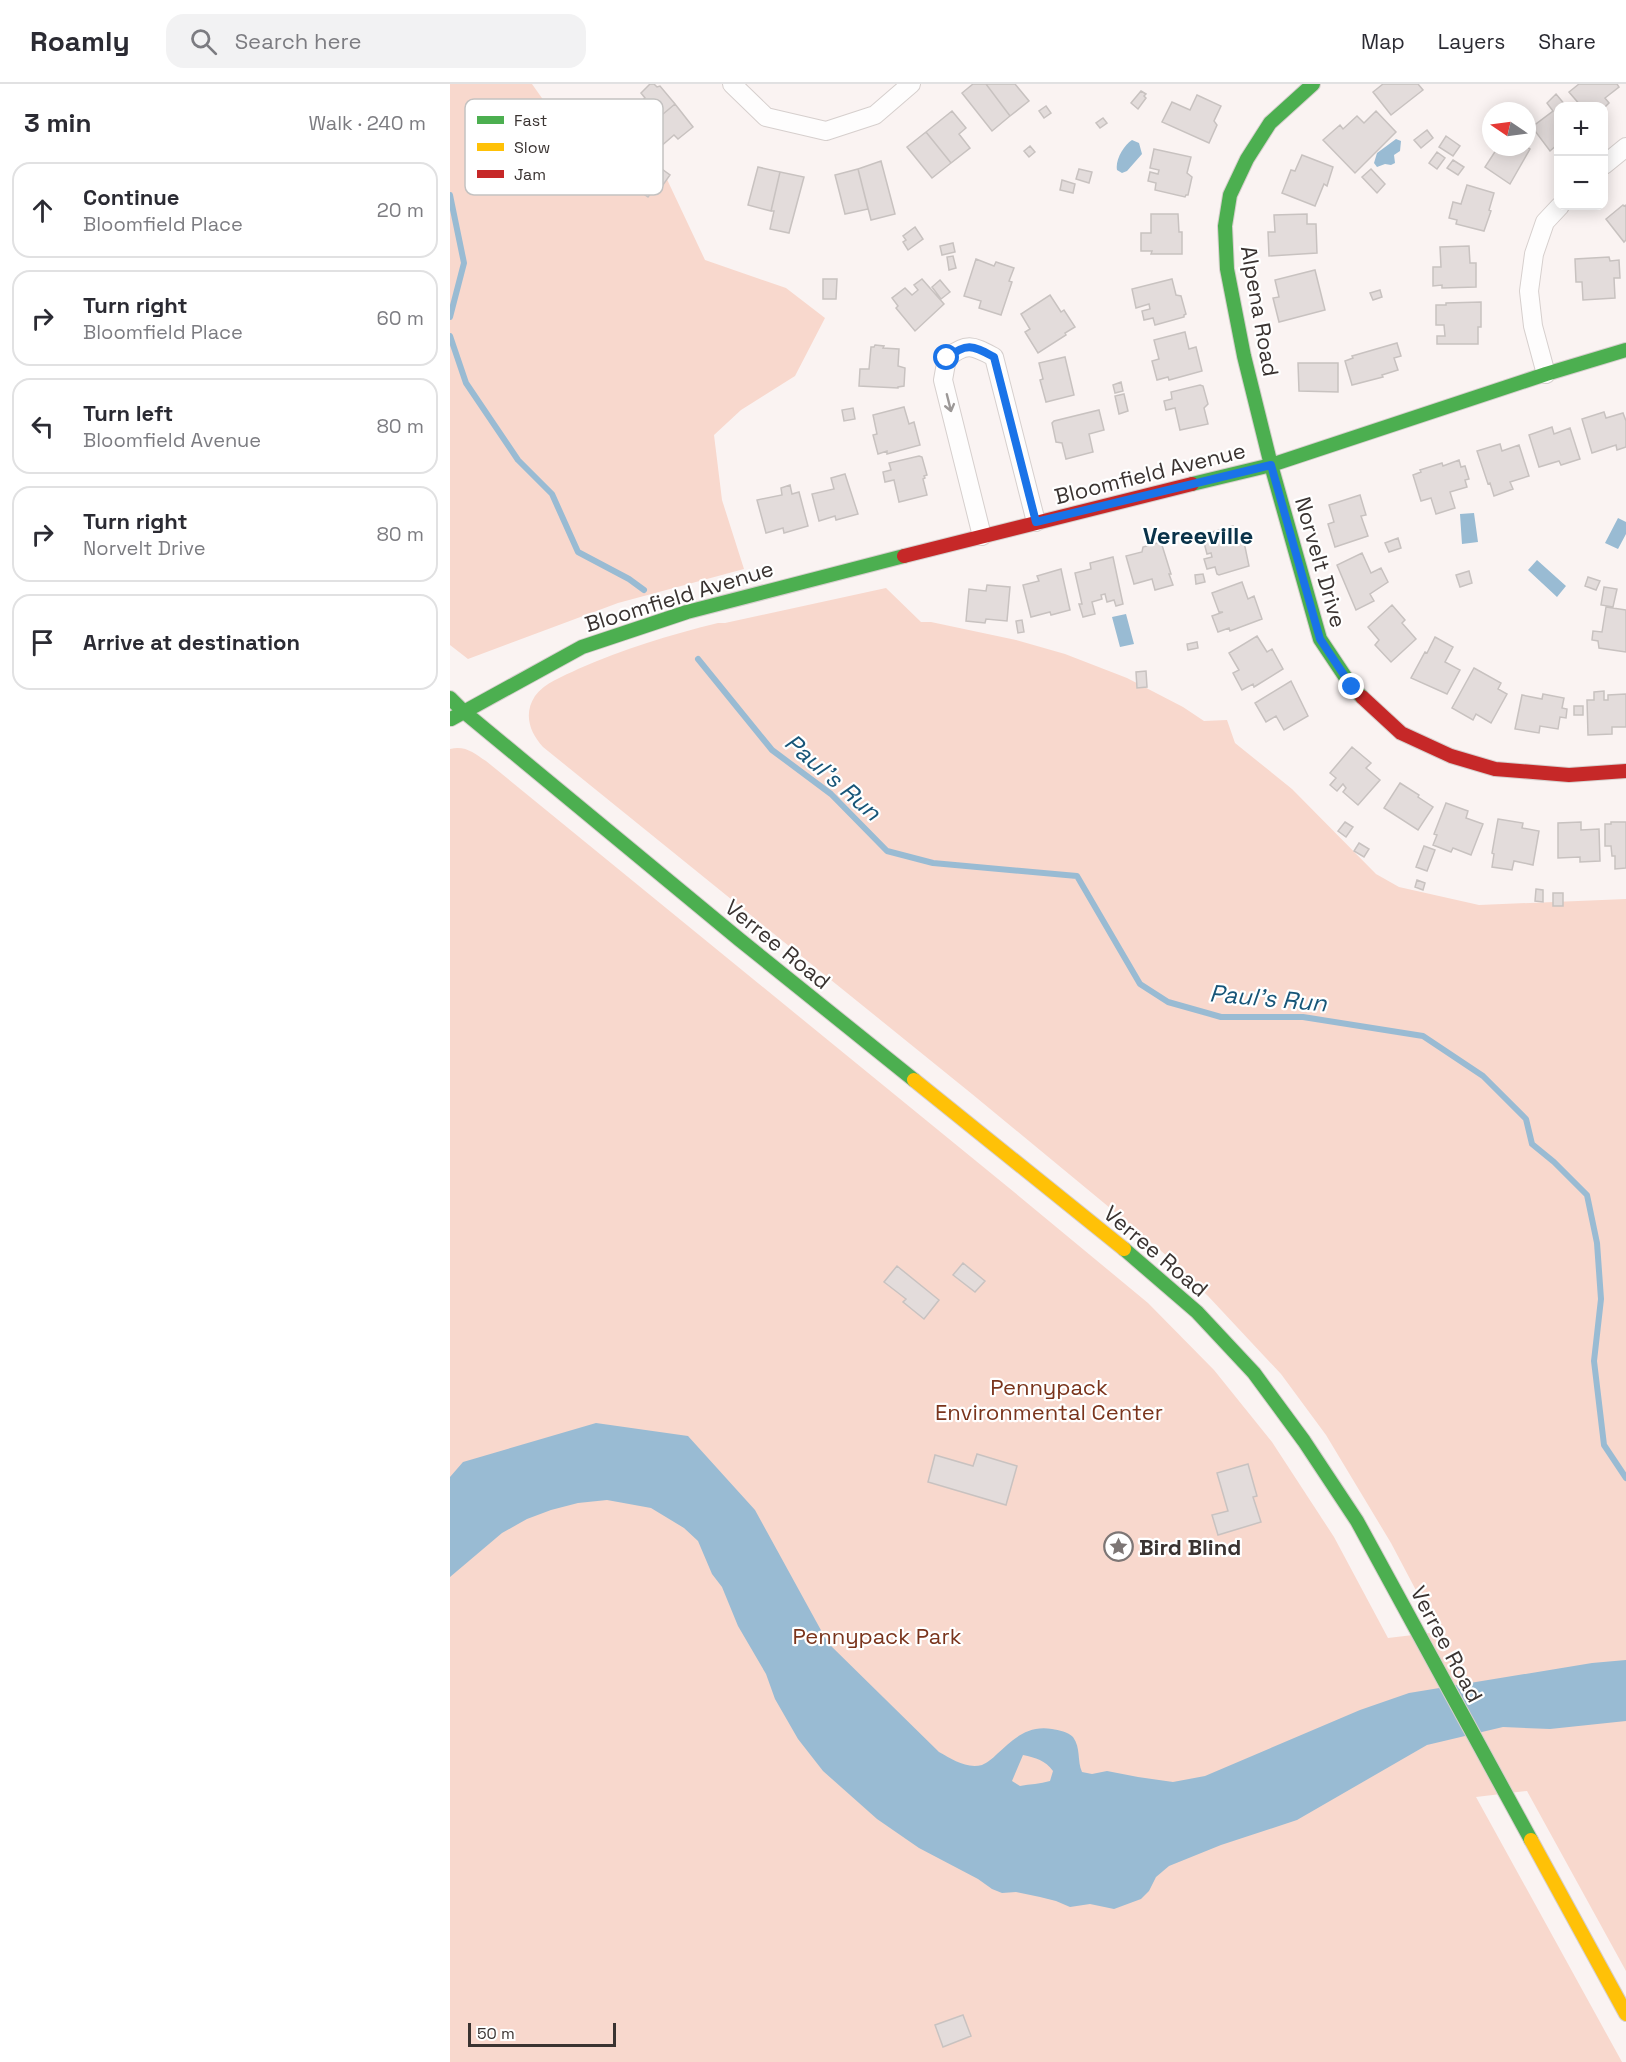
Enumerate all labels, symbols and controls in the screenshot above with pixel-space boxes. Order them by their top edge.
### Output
search box [166,14,586,68]
text: Roamly [30,23,130,59]
icon: search [187,25,220,58]
text: Search here [235,27,361,55]
text: Map [1361,28,1405,55]
text: Layers [1438,28,1505,55]
text: Share [1538,28,1596,55]
legend [465,99,663,195]
north arrow [1482,102,1536,156]
map controls [1554,102,1608,210]
button: + [1554,102,1608,156]
text: 3 min [24,106,92,140]
text: Walk · 240 m [308,110,426,136]
text: Fast [514,110,547,131]
text: Slow [514,137,550,158]
button: − [1554,156,1608,210]
text: Jam [514,164,546,185]
text: Continue [83,183,179,211]
icon: ahead [26,194,59,227]
text: 20 m [377,197,424,223]
text: Bloomfield Place [83,211,243,237]
street label: Alpena Road [1235,243,1285,379]
text: Turn right [83,291,188,319]
icon: right [26,302,59,335]
text: 60 m [377,305,424,331]
text: Bloomfield Place [83,319,243,345]
route start [933,344,959,370]
one-way arrow [943,393,955,412]
text: Turn left [83,399,173,427]
icon: left [26,410,59,443]
text: 80 m [376,413,424,439]
text: Bloomfield Avenue [83,427,261,453]
street label: Bloomfield Avenue [1052,436,1248,510]
street label: Norvelt Drive [1289,493,1353,631]
text: Turn right [83,507,188,535]
icon: right [26,518,59,551]
district label: Vereeville [1143,520,1253,551]
text: 80 m [376,521,424,547]
text: Norvelt Drive [83,535,206,561]
street label: Bloomfield Avenue [581,554,777,638]
icon: arrive [26,626,59,659]
text: Arrive at destination [83,628,300,656]
route end [1338,673,1364,699]
water label: Paul's Run [778,727,888,828]
street label: Verree Road [720,893,836,995]
water label: Paul's Run [1208,977,1329,1019]
street label: Verree Road [1098,1199,1214,1303]
park label: Pennypack Environmental Center [935,1373,1163,1426]
place icon: Bird Blind [1102,1531,1134,1563]
place label: Bird Blind [1139,1533,1241,1561]
street label: Verree Road [1405,1581,1489,1707]
park label: Pennypack Park [792,1622,962,1650]
scale bar [468,2020,616,2048]
text: 50 m [477,2023,515,2044]

